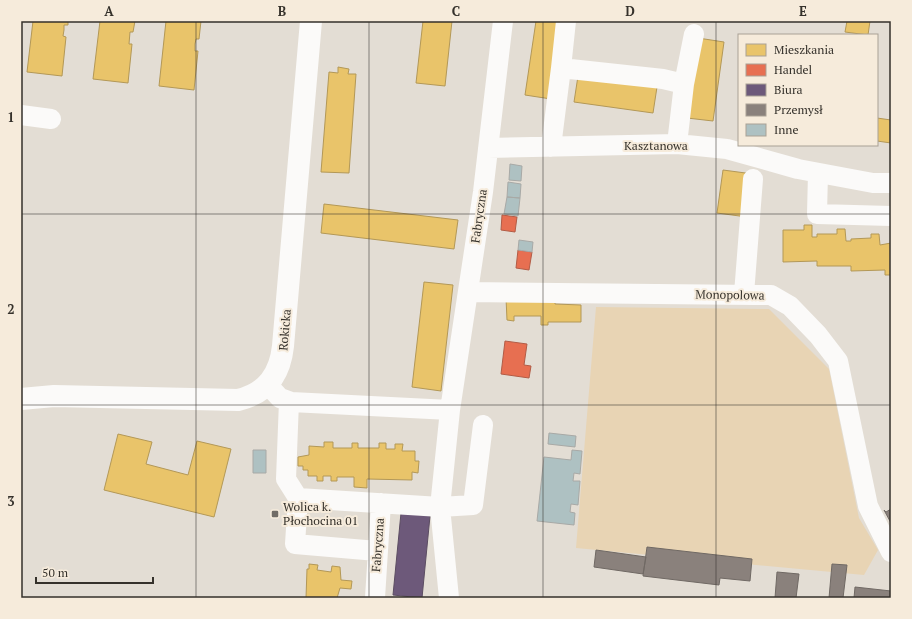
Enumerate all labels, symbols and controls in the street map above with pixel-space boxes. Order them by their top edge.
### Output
text: A [104,2,114,20]
text: B [278,2,286,20]
text: C [452,2,460,20]
text: D [625,2,635,20]
text: E [799,2,807,20]
legend [738,34,878,146]
text: Mieszkania [774,42,834,57]
text: Handel [774,62,813,77]
text: Biura [774,82,803,97]
text: Przemysł [774,102,823,117]
text: 1 [7,108,15,126]
text: Inne [774,122,799,137]
street label: Kasztanowa [624,138,688,153]
street label: Fabryczna [467,188,490,244]
street label: Monopolowa [695,286,765,303]
text: 2 [7,300,15,318]
street label: Rokicka [275,309,294,351]
text: 3 [7,492,15,510]
place label: Wolica k. Płochocina 01 [283,499,358,528]
marker: Wolica k. Płochocina 01 [270,509,280,519]
street label: Fabryczna [368,517,387,573]
scale bar [36,559,153,585]
text: 50 m [42,565,69,580]

